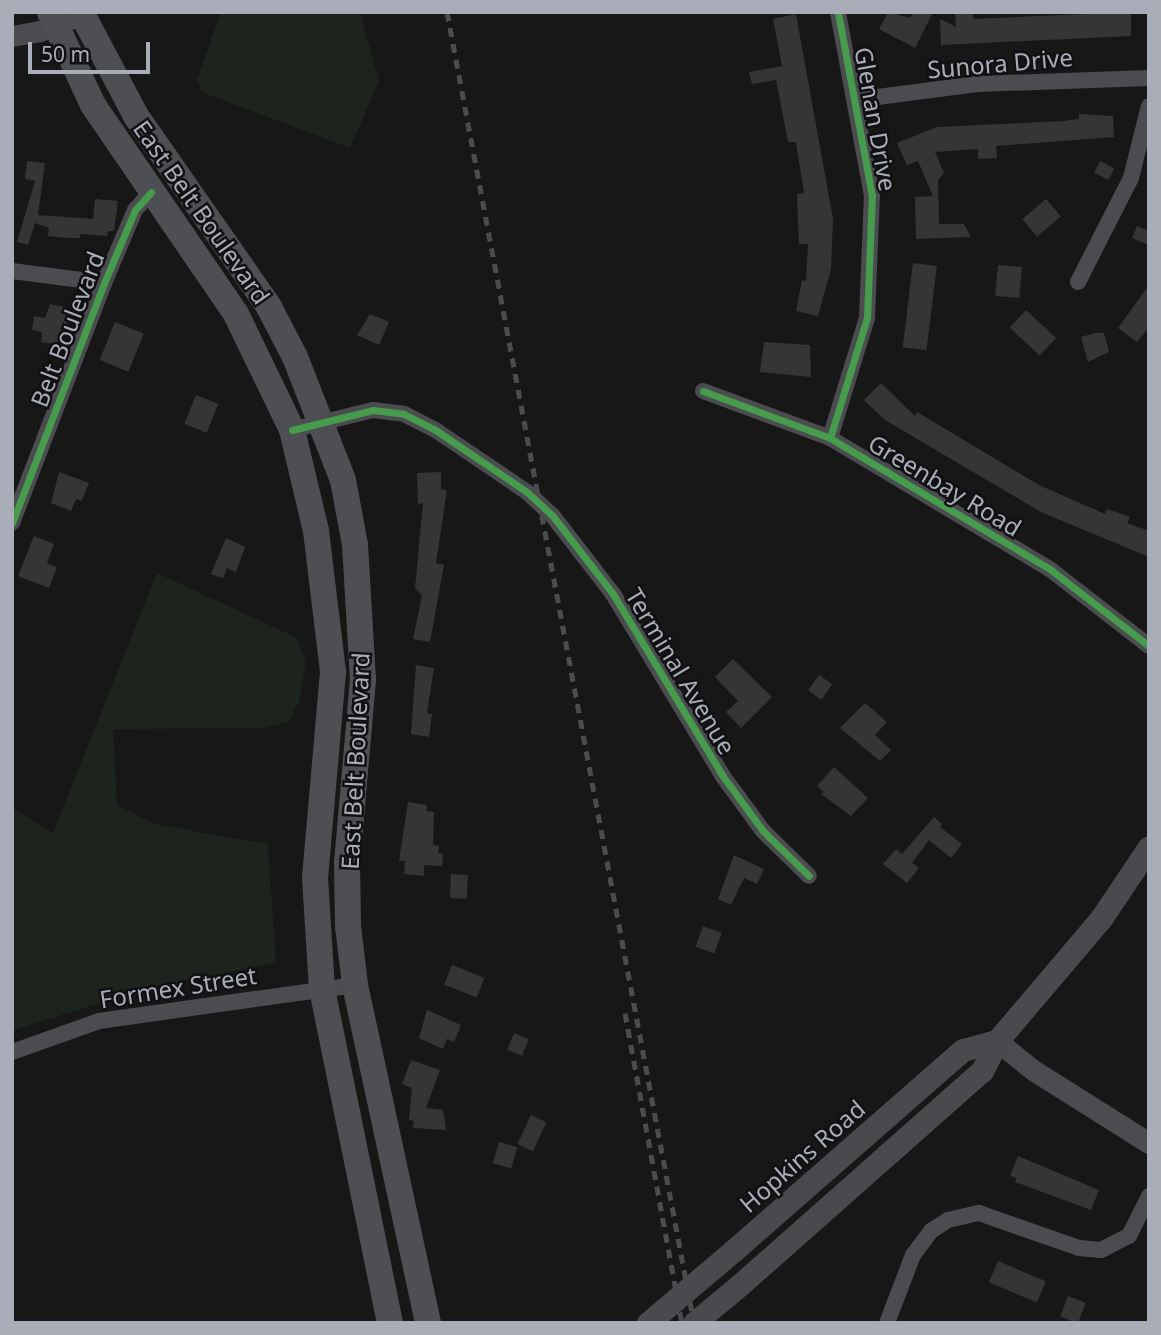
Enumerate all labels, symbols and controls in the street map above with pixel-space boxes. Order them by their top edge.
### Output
scale bar [32,28,154,72]
text: 50 m [41,40,90,68]
street label: Sunora Drive [926,42,1074,84]
street label: Glenan Drive [849,45,903,193]
street label: East Belt Boulevard [128,115,276,309]
street label: Belt Boulevard [24,247,110,411]
street label: Greenbay Road [863,428,1027,542]
street label: Terminal Avenue [620,583,742,759]
street label: East Belt Boulevard [335,652,375,870]
street label: Formex Street [98,960,258,1014]
street label: Hopkins Road [734,1094,870,1218]

